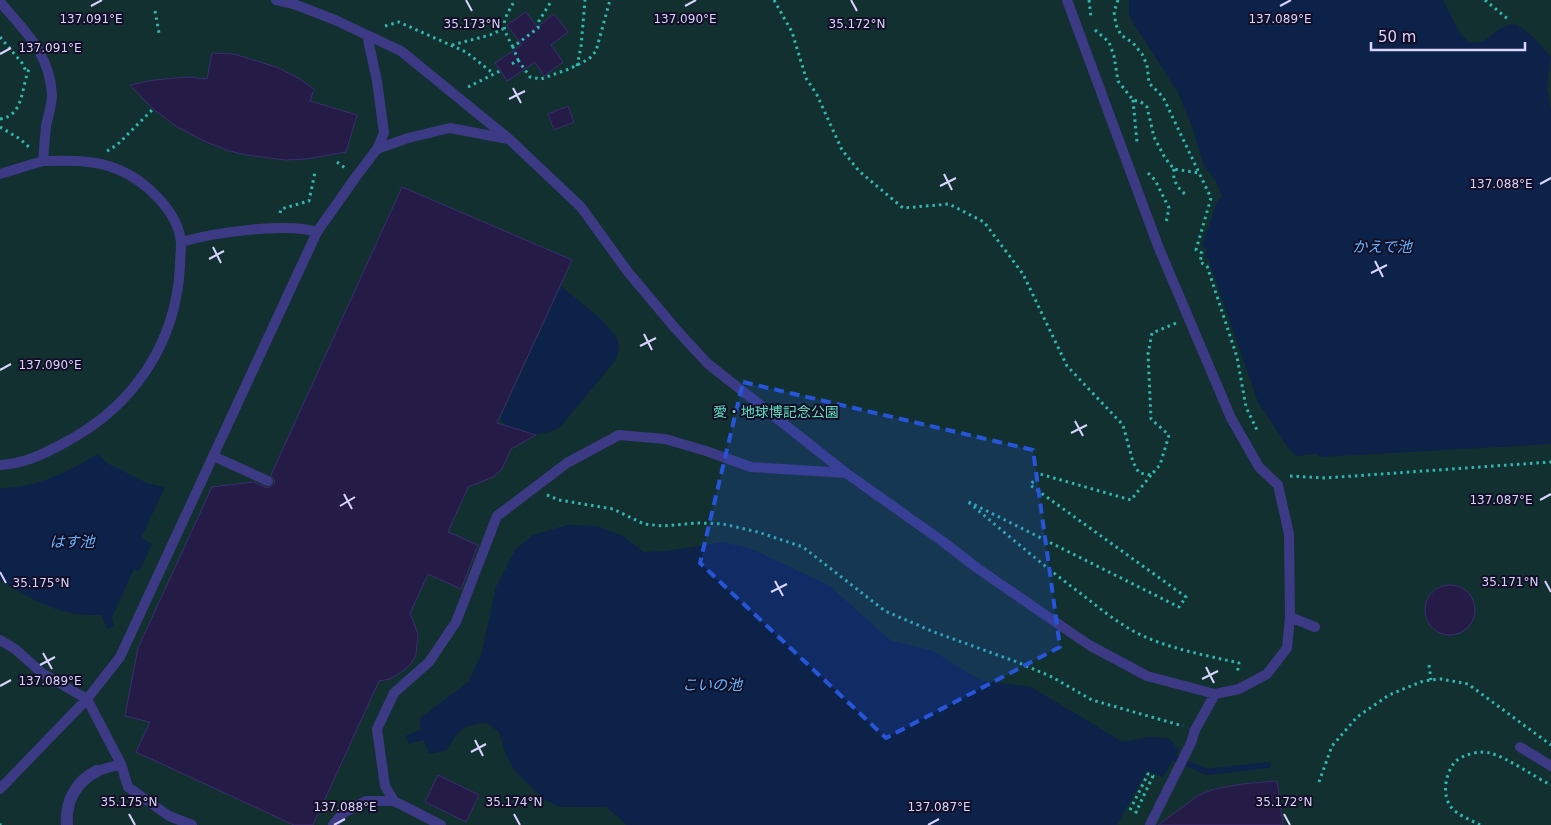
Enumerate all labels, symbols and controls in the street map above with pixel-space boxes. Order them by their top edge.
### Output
text: 137.091°E [59,12,123,26]
text: 137.090°E [653,12,717,26]
text: 137.089°E [1248,12,1312,26]
text: 35.173°N [444,17,500,31]
text: 35.172°N [829,17,885,31]
scale bar [1371,20,1525,52]
text: 50 m [1378,28,1416,46]
text: 137.091°E [18,41,82,55]
text: 137.088°E [1469,177,1533,191]
water label: かえで池 [1352,238,1414,256]
text: 137.090°E [18,358,82,372]
park label: 愛・地球博記念公園 [713,404,839,420]
text: 137.087°E [1469,493,1533,507]
water label: はす池 [49,533,96,551]
text: 35.171°N [1482,575,1538,589]
text: 35.175°N [13,576,69,590]
text: 137.089°E [18,674,82,688]
water label: こいの池 [682,676,744,694]
text: 35.175°N [101,795,157,809]
text: 35.174°N [486,795,542,809]
text: 35.172°N [1256,795,1312,809]
text: 137.088°E [313,800,377,814]
text: 137.087°E [907,800,971,814]

